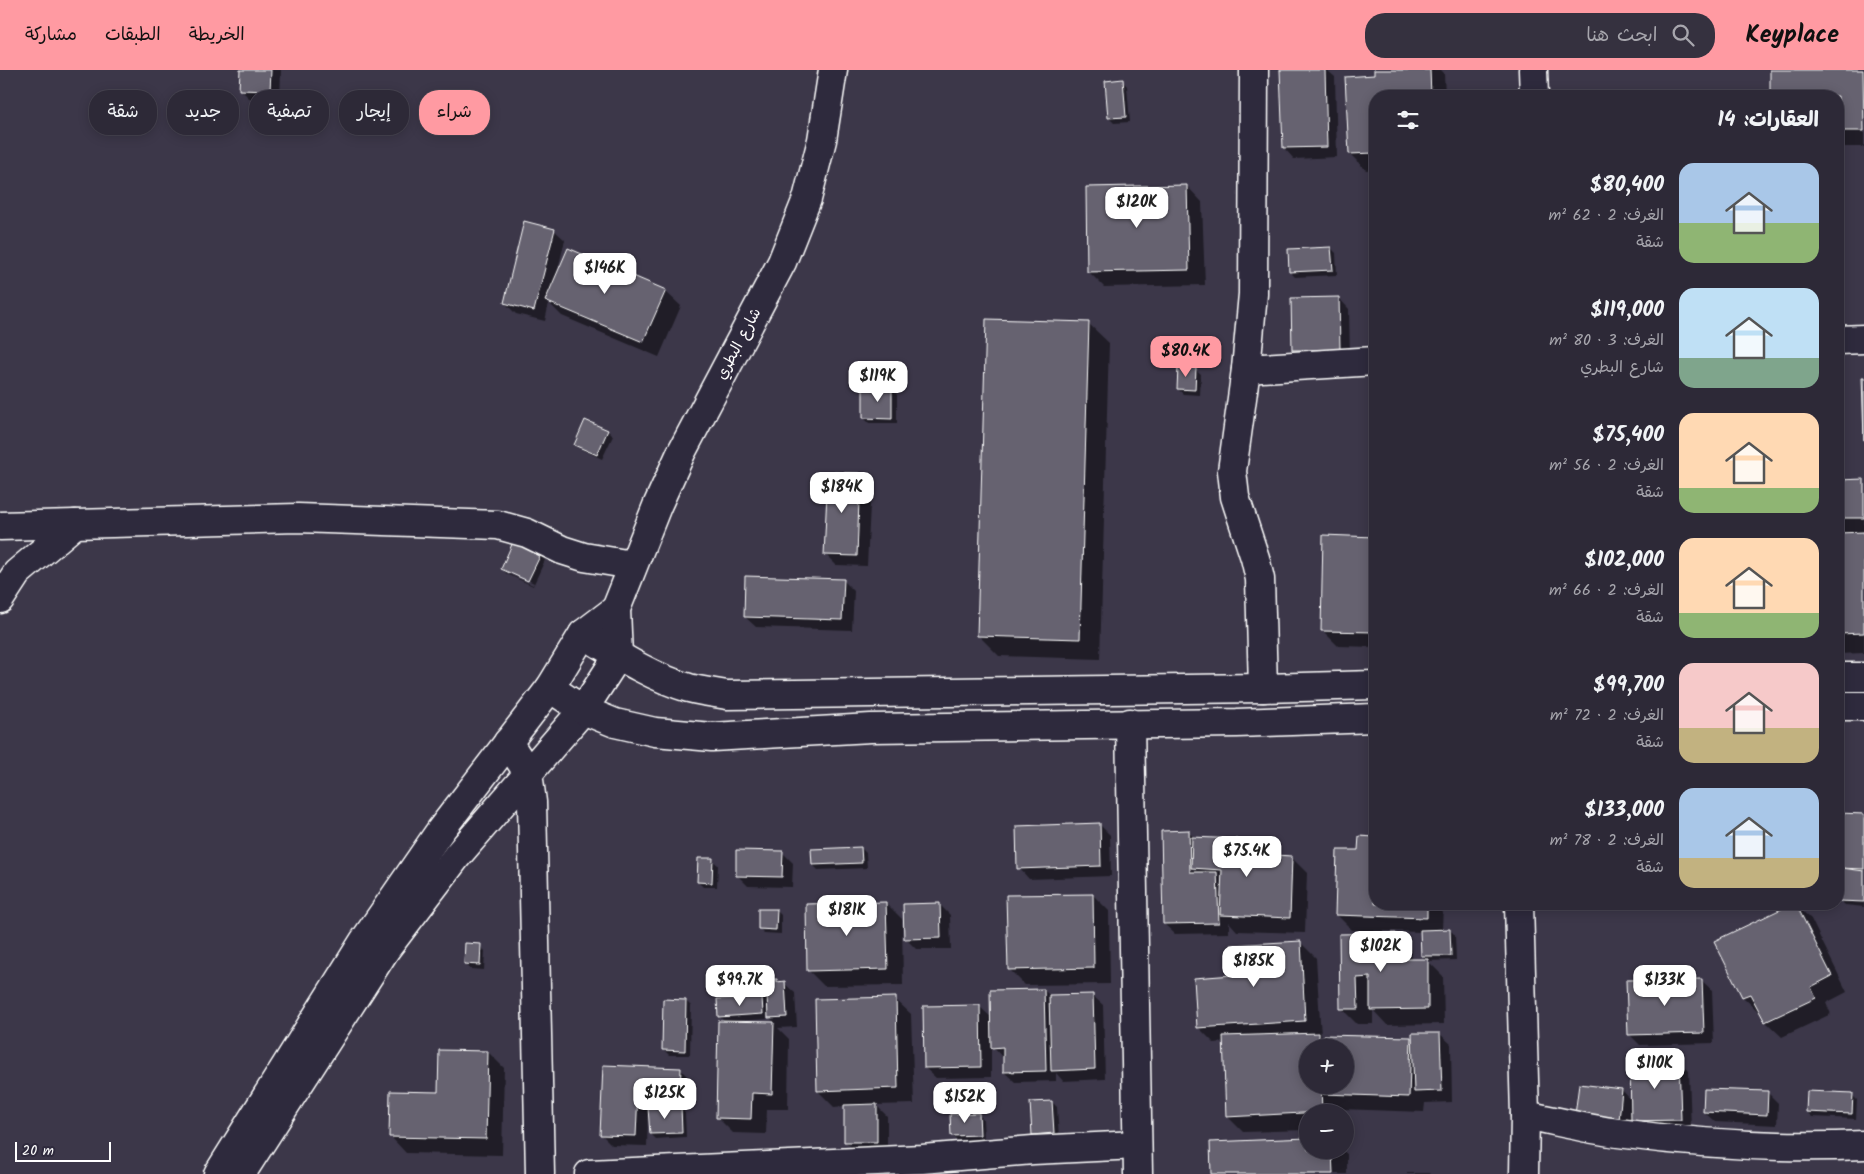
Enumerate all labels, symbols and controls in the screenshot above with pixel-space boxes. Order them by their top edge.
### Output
search box [1365,13,1715,58]
text: Keyplace [1745,16,1839,55]
text: مشاركة [25,21,77,50]
text: الطبقات [105,21,161,50]
text: الخريطة [189,21,245,50]
text: ابحث هنا [1586,21,1657,51]
icon: search [1669,21,1697,49]
chip: شقة [89,90,157,135]
chip: جديد [167,90,239,135]
chip: تصفية [249,90,329,135]
chip: إيجار [339,90,409,135]
chip: شراء [419,90,490,135]
text: العقارات: 14 [1718,104,1819,137]
icon: filters [1394,106,1422,134]
text: $80,400 [1590,169,1664,202]
icon: home [1719,183,1779,243]
pin: $120K [1102,186,1172,229]
text: $120K [1116,190,1158,215]
text: الغرف: 2 · 62 m² [1549,203,1664,228]
text: شقة [1636,230,1664,255]
pin: $146K [570,252,640,295]
text: $146K [584,256,626,281]
text: $119,000 [1590,294,1664,327]
street label: شارع البطري [710,304,768,384]
icon: home [1719,308,1779,368]
text: الغرف: 3 · 80 m² [1549,328,1664,353]
pin: $80.4K [1145,336,1227,378]
text: $80.4K [1161,339,1211,364]
text: شارع البطري [1580,355,1664,380]
pin: $119K [843,360,913,403]
text: $119K [860,364,896,389]
text: $75,400 [1593,419,1664,452]
icon: home [1719,433,1779,493]
text: الغرف: 2 · 56 m² [1549,453,1664,478]
pin: $184K [807,472,877,514]
text: $184K [821,475,863,500]
text: شقة [1636,480,1664,505]
text: $102,000 [1584,544,1664,577]
icon: home [1719,558,1779,618]
text: الغرف: 2 · 66 m² [1549,578,1664,603]
text: شقة [1636,605,1664,630]
text: $99,700 [1593,669,1664,702]
icon: home [1719,683,1779,743]
text: الغرف: 2 · 72 m² [1550,703,1664,728]
text: شقة [1636,730,1664,755]
text: $133,000 [1584,794,1664,827]
icon: home [1719,808,1779,868]
text: الغرف: 2 · 78 m² [1550,828,1664,853]
pin: $75.4K [1206,836,1288,878]
text: $75.4K [1223,839,1271,864]
text: شقة [1636,855,1664,880]
pin: $181K [812,894,882,937]
text: $181K [828,898,866,923]
pin: $102K [1346,930,1416,973]
text: $102K [1360,934,1402,959]
pin: $185K [1219,946,1289,988]
text: $185K [1233,949,1275,974]
pin: $99.7K [699,964,781,1007]
pin: $133K [1630,964,1700,1007]
text: $99.7K [717,968,763,993]
text: $133K [1644,968,1686,993]
map controls [1299,1039,1354,1159]
button: + [1299,1039,1354,1094]
pin: $110K [1620,1048,1690,1090]
text: $110K [1637,1051,1673,1076]
pin: $125K [630,1078,700,1120]
text: $125K [644,1081,686,1106]
pin: $152K [930,1082,1000,1124]
text: $152K [944,1085,986,1110]
button: − [1299,1104,1354,1159]
scale bar [15,1139,111,1162]
text: 20 m [22,1140,54,1162]

